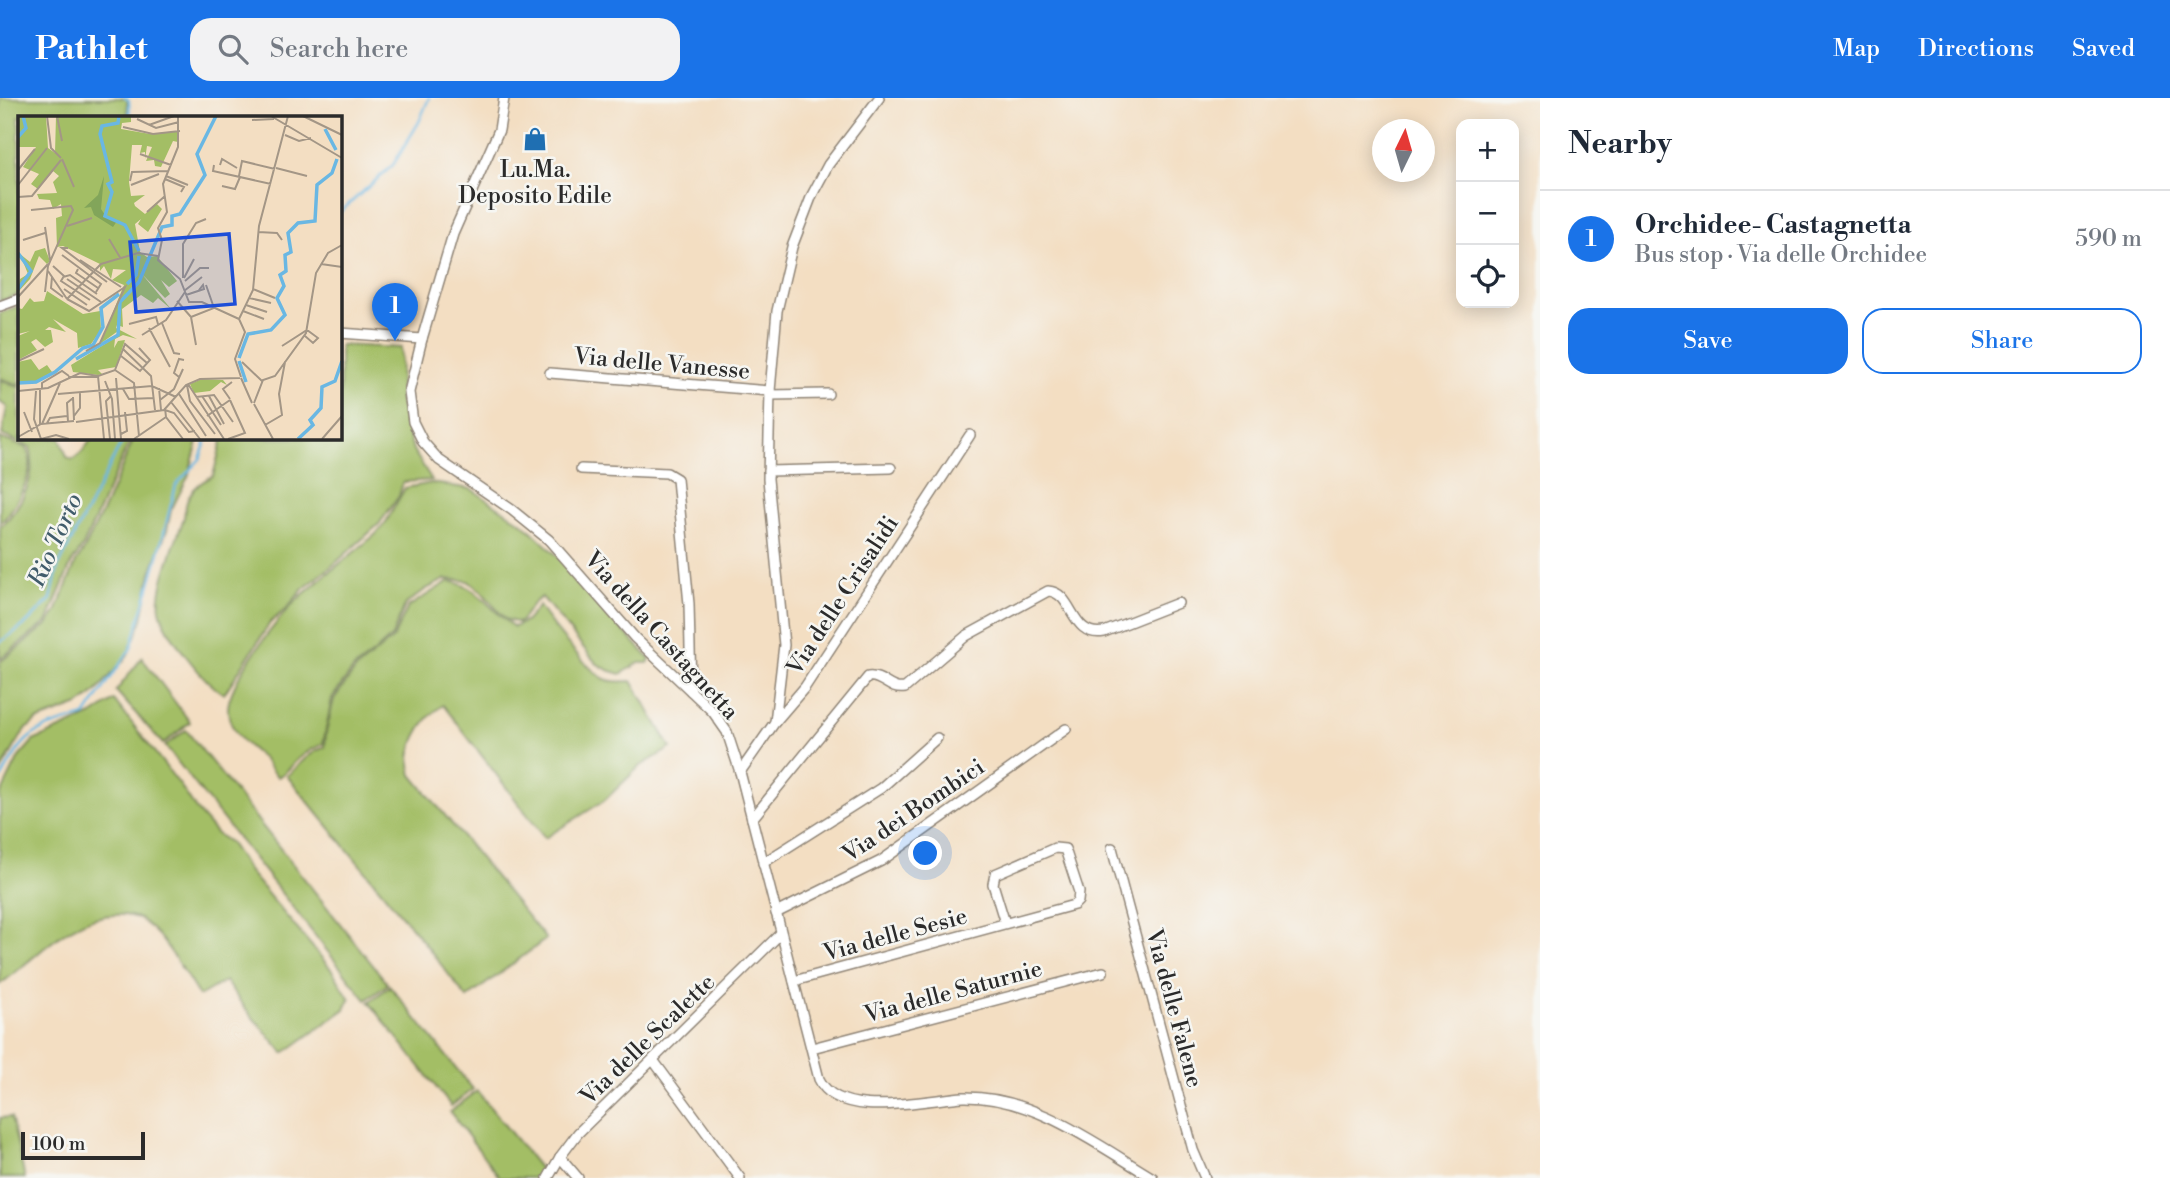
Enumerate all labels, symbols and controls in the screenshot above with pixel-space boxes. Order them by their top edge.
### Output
search box [190,18,680,81]
text: Pathlet [35,29,148,70]
icon: search [214,30,252,68]
text: Search here [270,33,408,65]
text: Map [1833,34,1880,64]
text: Directions [1918,34,2034,64]
text: Saved [2072,34,2135,64]
inset map [18,116,341,439]
north arrow [1372,119,1435,182]
map controls [1456,119,1519,308]
button: + [1456,119,1519,182]
shop icon: Lu.Ma. Deposito Edile [521,125,549,153]
text: Nearby [1568,125,1672,163]
place label: Lu.Ma. Deposito Edile [458,156,612,210]
button: − [1456,182,1519,245]
text: Orchidee- Castagnetta [1635,209,1912,241]
text: 1 [1585,225,1597,253]
text: 590 m [2075,225,2142,253]
text: Bus stop · Via delle Orchidee [1635,241,1927,269]
button: locate [1456,245,1519,308]
pin: 1 [372,283,418,341]
button: Save [1568,308,1848,374]
button: Share [1862,308,2142,374]
street label: Via delle Vanesse [572,342,751,386]
water label: Rio Torto [22,489,90,593]
street label: Via delle Crisalidi [780,511,905,681]
street label: Via della Castagnetta [578,545,745,726]
street label: Via dei Bombici [836,753,990,869]
your location [908,836,942,870]
street label: Via delle Sesie [819,902,970,968]
street label: Via delle Falene [1139,925,1209,1091]
street label: Via delle Saturnie [860,955,1045,1029]
street label: Via delle Scalette [574,968,721,1112]
scale bar [21,1129,145,1161]
text: 100 m [32,1132,85,1156]

